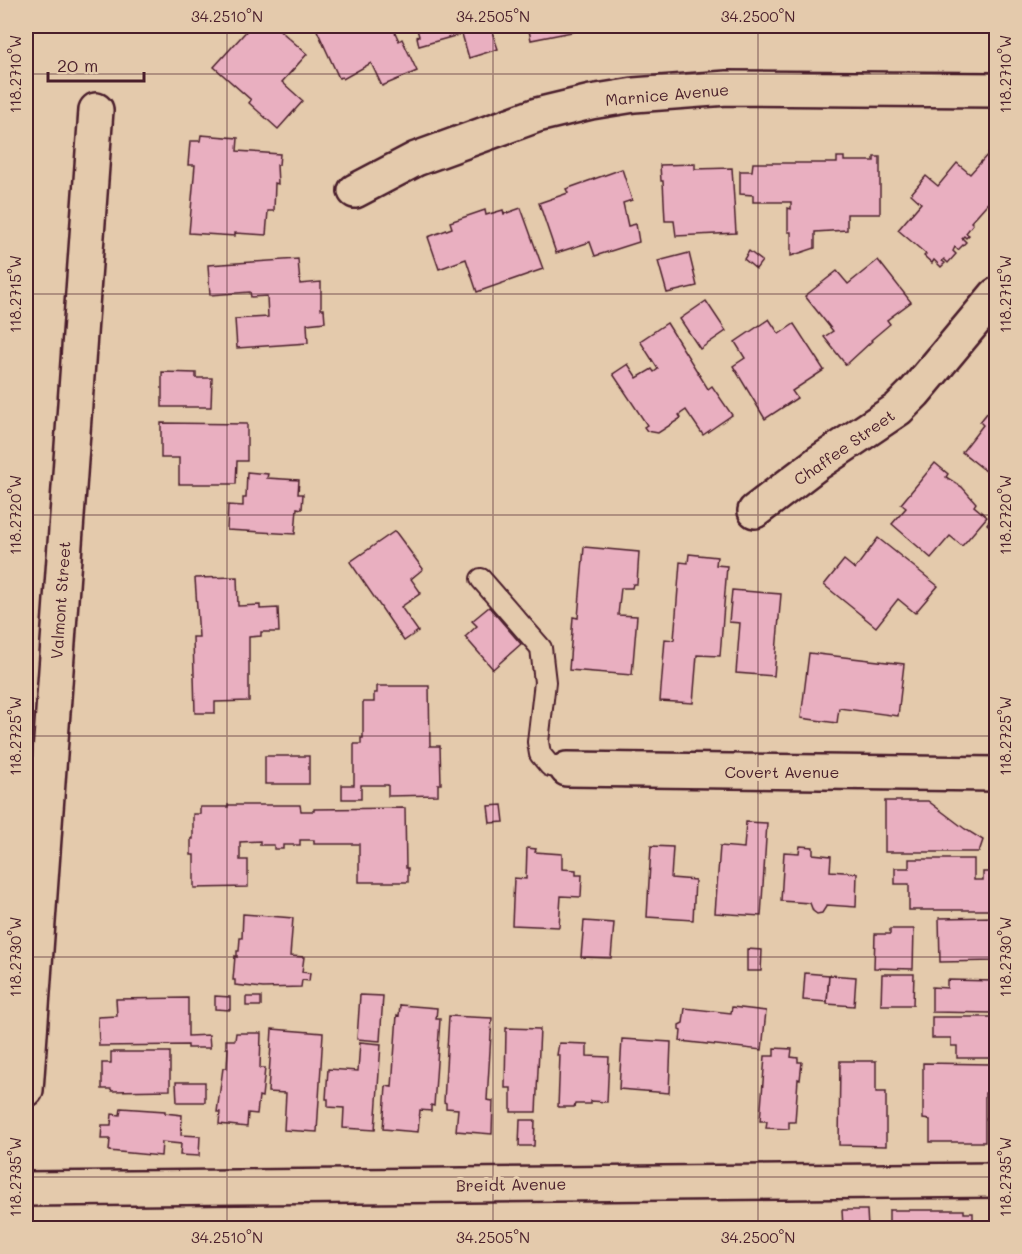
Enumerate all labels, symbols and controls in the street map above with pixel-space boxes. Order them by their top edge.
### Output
text: 34.2510°N [191,6,263,26]
text: 34.2505°N [456,6,530,26]
text: 34.2500°N [721,6,795,26]
text: 118.2710°W [5,35,25,113]
text: 118.2710°W [995,35,1015,113]
scale bar [48,45,144,83]
text: 20 m [57,53,98,77]
street label: Marnice Avenue [604,78,730,110]
text: 118.2715°W [5,255,25,333]
text: 118.2715°W [995,255,1015,333]
street label: Chaffee Street [789,404,899,490]
text: 118.2720°W [5,475,25,555]
text: 118.2720°W [995,475,1015,555]
street label: Valmont Street [45,540,75,660]
text: 118.2725°W [5,696,25,776]
text: 118.2725°W [995,696,1015,776]
street label: Covert Avenue [725,761,839,782]
text: 118.2730°W [5,917,25,997]
text: 118.2730°W [995,917,1015,997]
text: 118.2735°W [5,1137,25,1217]
text: 118.2735°W [995,1137,1015,1217]
street label: Breidt Avenue [456,1173,566,1195]
text: 34.2510°N [191,1227,263,1247]
text: 34.2505°N [456,1227,530,1247]
text: 34.2500°N [721,1227,795,1247]

